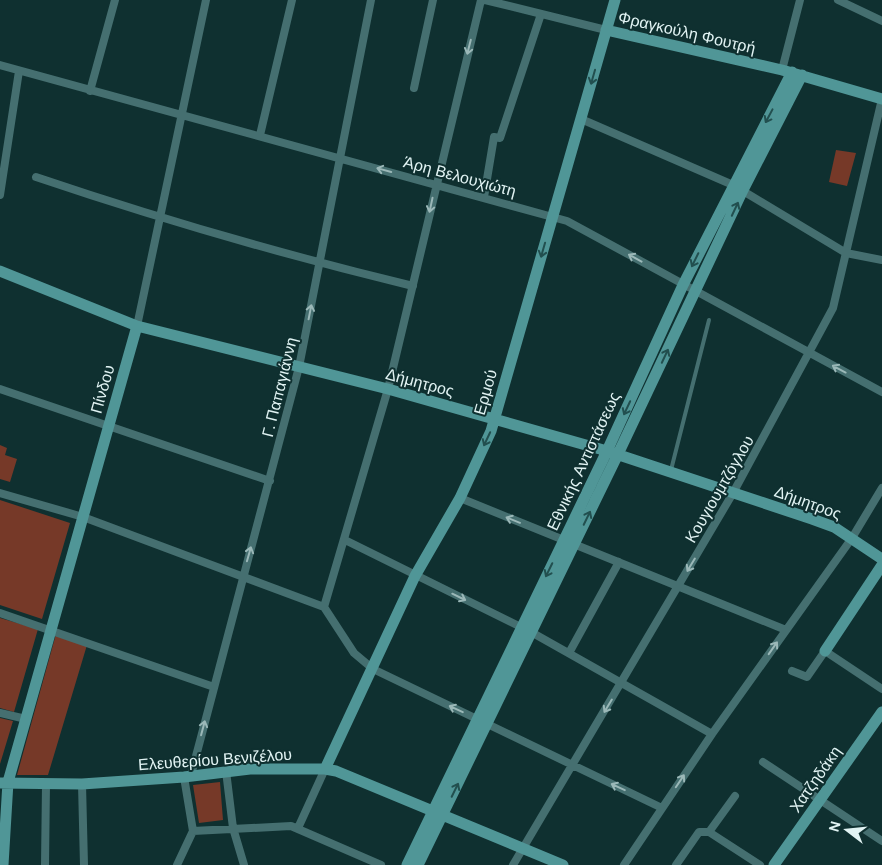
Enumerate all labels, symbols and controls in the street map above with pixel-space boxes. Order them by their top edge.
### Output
street label: Φραγκούλη Φουτρή [616,6,758,59]
one-way arrow [464,39,473,55]
one-way arrow [588,69,597,85]
one-way arrow [764,108,774,123]
street label: Άρη Βελουχιώτη [401,151,518,202]
one-way arrow [376,164,392,174]
one-way arrow [425,197,435,213]
one-way arrow [730,202,740,217]
one-way arrow [538,241,547,257]
one-way arrow [690,252,700,267]
one-way arrow [628,253,642,263]
one-way arrow [306,304,315,320]
street label: Γ. Παπαγιάννη [257,335,302,439]
one-way arrow [661,349,671,364]
street label: Πίνδου [86,362,119,416]
street label: Δήμητρος [383,363,457,402]
one-way arrow [832,364,847,373]
street label: Ερμού [469,367,502,417]
street label: Εθνικής Αντιστάσεως [542,388,625,534]
one-way arrow [621,400,631,415]
one-way arrow [482,431,491,446]
street label: Κουγιουμτζόγλου [680,432,759,547]
street label: Δήμητρος [771,481,844,524]
one-way arrow [583,511,592,526]
one-way arrow [506,515,521,525]
one-way arrow [245,547,254,563]
one-way arrow [685,558,695,572]
one-way arrow [544,562,553,577]
one-way arrow [451,593,466,602]
one-way arrow [768,641,778,655]
one-way arrow [603,698,613,712]
one-way arrow [449,703,464,713]
one-way arrow [199,721,209,737]
street label: Χατζηδάκη [785,742,846,817]
street label: Ελευθερίου Βενιζέλου [137,744,293,775]
one-way arrow [675,774,685,788]
one-way arrow [611,782,626,791]
one-way arrow [451,783,460,798]
north arrow [822,805,872,855]
text: N [824,819,845,834]

